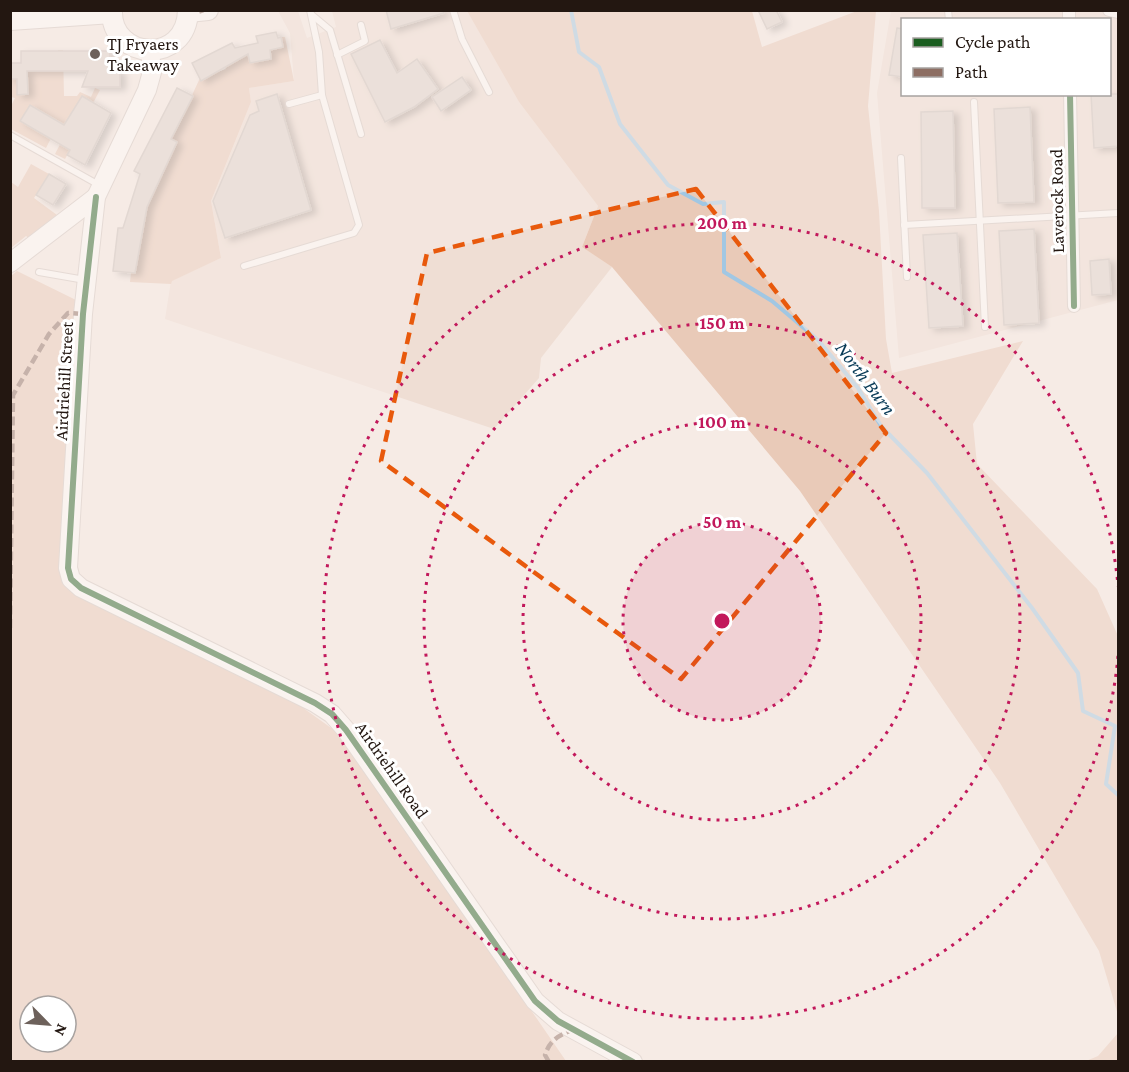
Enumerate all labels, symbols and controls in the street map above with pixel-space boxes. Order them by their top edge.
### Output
legend [901,18,1111,96]
text: Cycle path [955,32,1031,52]
place label: TJ Fryaers Takeaway [107,34,179,75]
marker: TJ Fryaers Takeaway [88,47,102,61]
text: Path [955,62,988,82]
street label: Laverock Road [1046,148,1068,253]
text: 200 m [697,213,748,233]
text: 150 m [699,313,745,333]
street label: Airdriehill Street [51,320,77,441]
water label: North Burn [831,337,901,419]
text: 100 m [698,412,746,432]
text: 50 m [703,512,742,532]
centre of rings [712,611,732,631]
street label: Airdriehill Road [351,718,433,823]
north arrow [18,994,78,1054]
text: N [51,1022,71,1039]

